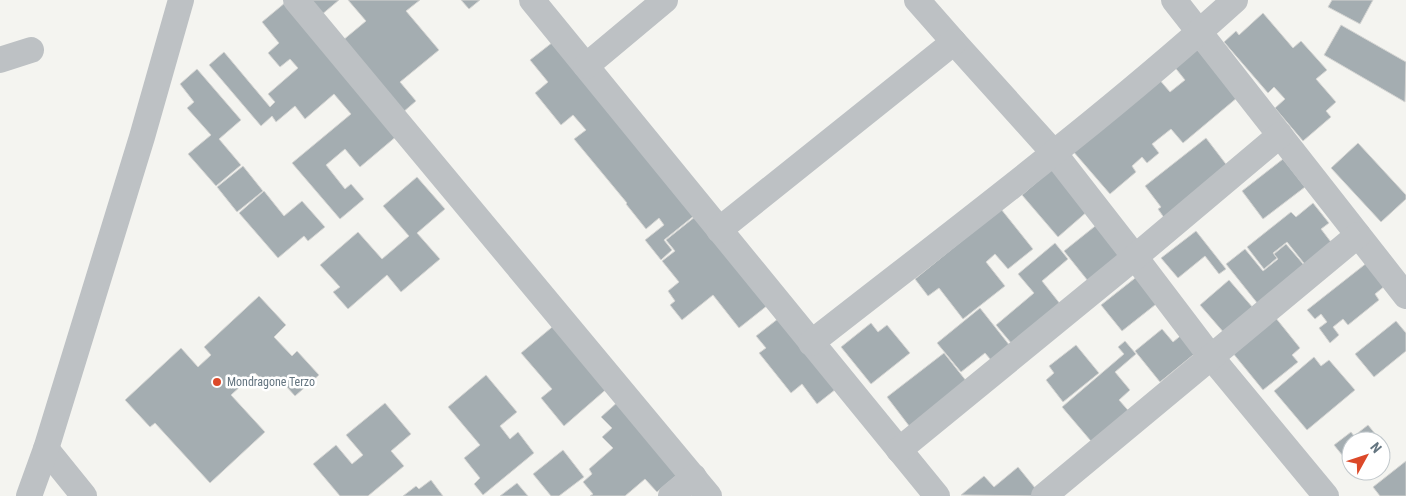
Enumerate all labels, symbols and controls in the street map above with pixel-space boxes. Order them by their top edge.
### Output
place label: Mondragone Terzo [227,375,315,389]
marker: Mondragone Terzo [211,376,223,388]
north arrow [1341,431,1391,481]
text: N [1367,439,1385,456]

